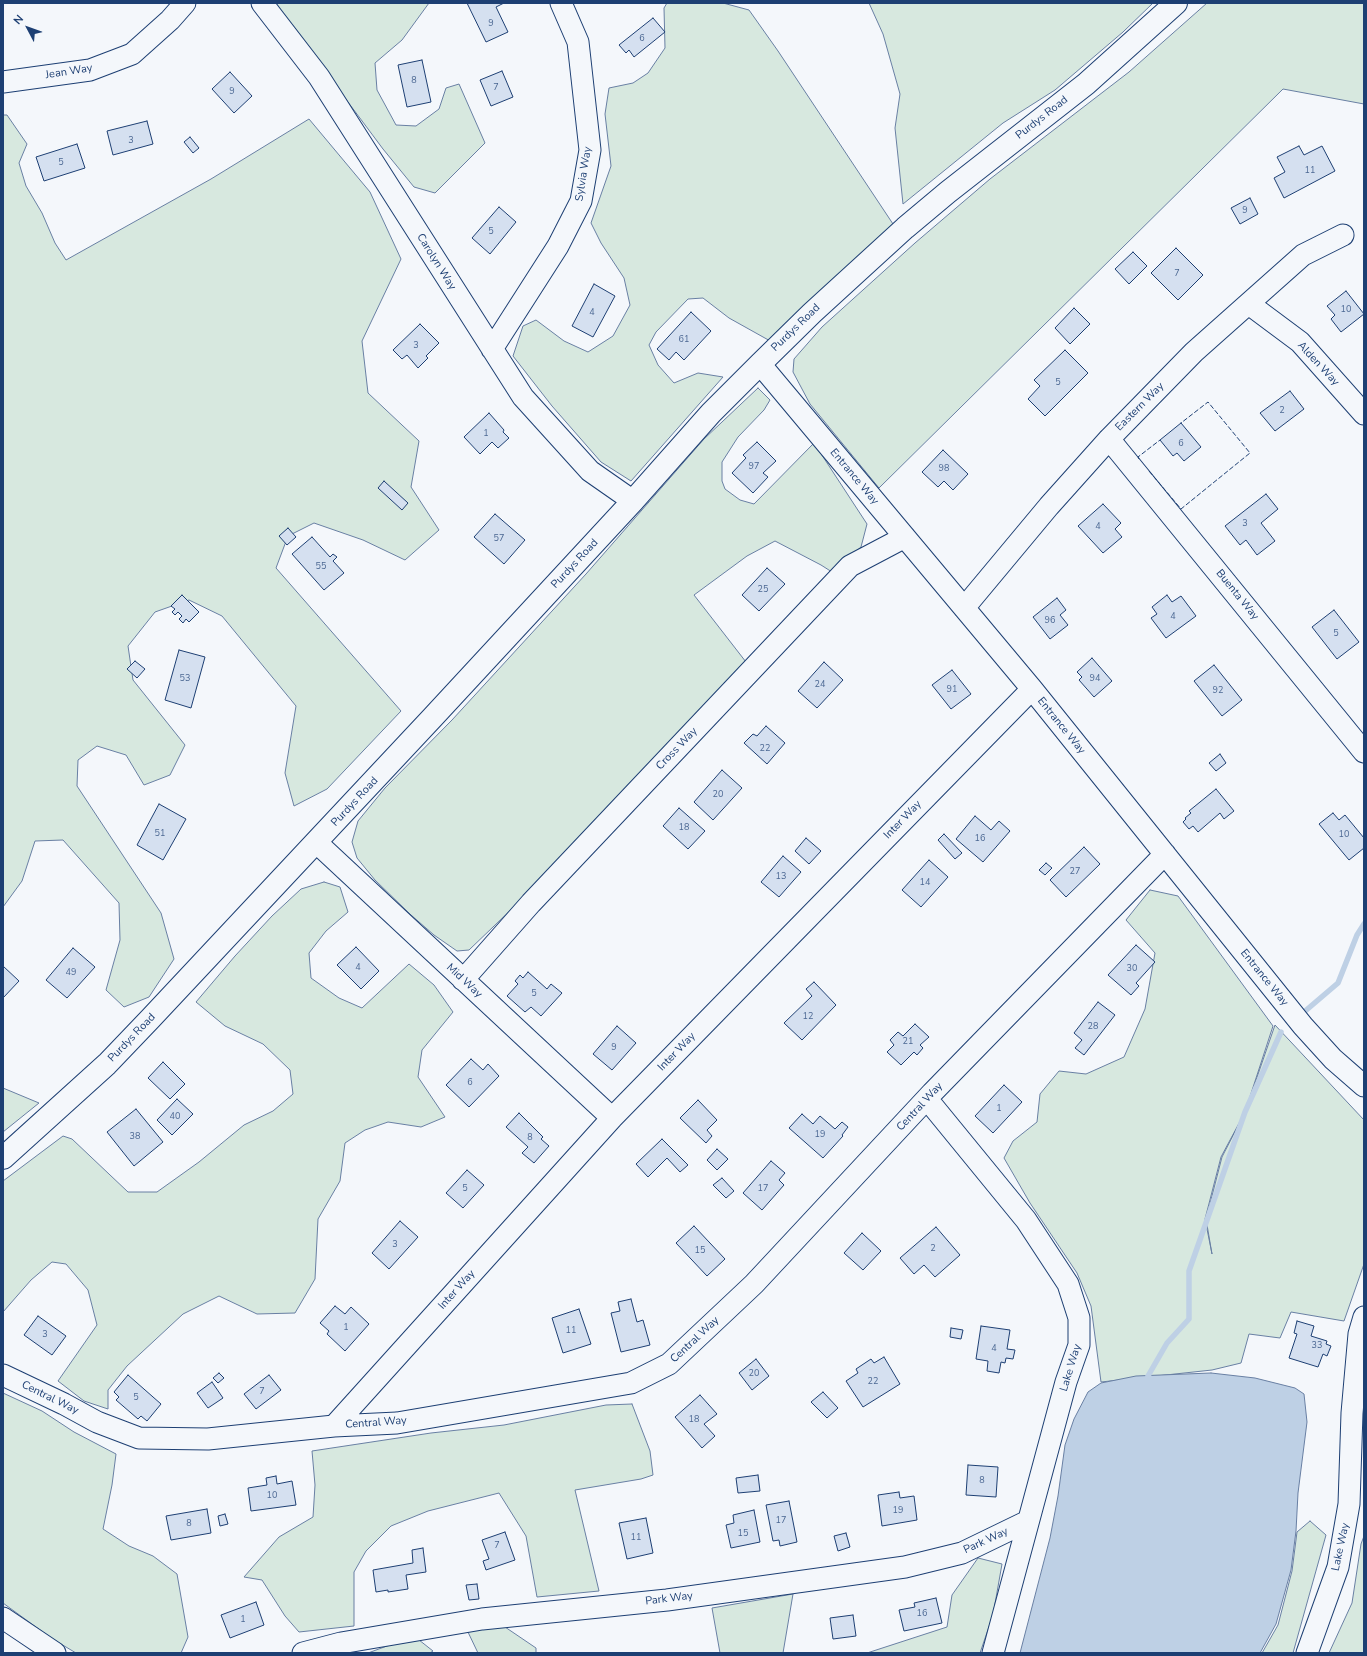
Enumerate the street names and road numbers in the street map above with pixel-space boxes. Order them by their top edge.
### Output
street label: Jean Way [45,62,93,82]
street label: Purdys Road [1013,94,1071,142]
street label: Sylvia Way [573,146,595,202]
street label: Carolyn Way [413,231,459,293]
street label: Purdys Road [769,302,823,354]
street label: Alden Way [1294,339,1342,389]
street label: Eastern Way [1113,380,1167,434]
street label: Entrance Way [827,446,881,508]
street label: Purdys Road [549,537,601,591]
street label: Buenta Way [1213,567,1261,623]
street label: Entrance Way [1034,695,1088,757]
street label: Cross Way [654,725,700,773]
street label: Purdys Road [329,775,381,829]
street label: Inter Way [881,798,925,842]
street label: Entrance Way [1237,947,1291,1009]
street label: Mid Way [443,961,485,1001]
street label: Purdys Road [106,1011,158,1065]
street label: Inter Way [655,1030,699,1074]
street label: Central Way [894,1080,946,1134]
street label: Inter Way [436,1268,478,1312]
street label: Central Way [668,1314,722,1366]
street label: Lake Way [1058,1343,1084,1393]
street label: Central Way [19,1379,81,1417]
street label: Central Way [345,1414,407,1432]
street label: Lake Way [1329,1522,1353,1572]
street label: Park Way [962,1525,1010,1557]
street label: Park Way [645,1590,693,1608]

